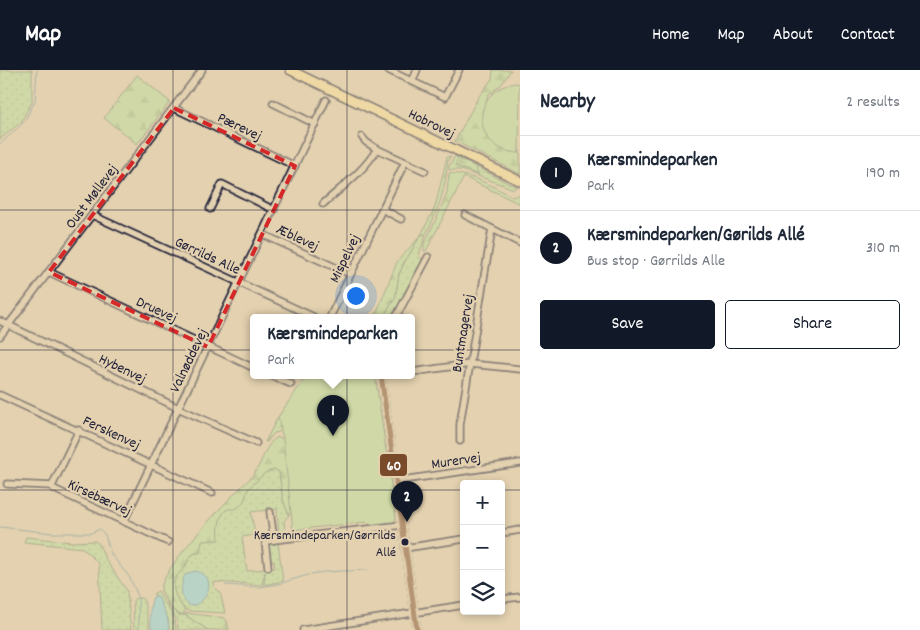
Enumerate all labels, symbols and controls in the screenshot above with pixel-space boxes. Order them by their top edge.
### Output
text: Map [25,18,61,52]
text: Home [652,23,689,48]
text: Map [717,23,745,48]
text: About [773,23,813,48]
text: Contact [841,23,895,48]
text: Nearby [540,88,595,118]
text: 2 results [846,91,900,114]
street label: Hobrovej [404,104,458,146]
street label: Pærevej [213,108,265,148]
text: Kærsmindeparken [587,148,717,175]
street label: Oust Møllevej [61,160,124,234]
text: 1 [554,162,558,185]
text: 190 m [866,162,900,185]
text: Park [587,175,614,198]
street label: Æblevej [272,219,322,258]
text: Kærsmindeparken/Gørilds Allé [587,223,805,250]
street label: Mispelvej [325,231,367,287]
street label: Gørrilds Alle [171,232,244,282]
text: 2 [553,237,560,260]
text: 310 m [866,237,900,260]
text: Bus stop · Gørrilds Alle [587,250,725,273]
your location [343,283,369,309]
street label: Druevej [132,292,180,330]
street label: Buntmagervej [447,293,481,374]
button: Save [540,300,715,349]
button: Share [725,300,900,349]
popup [250,314,415,379]
text: Kærsmindeparken [267,322,398,349]
street label: Valnøddevej [165,325,215,397]
street label: Hybenvej [95,349,150,391]
text: Park [267,349,295,372]
pin: 1 [317,395,349,436]
street label: Ferskenvej [79,411,144,457]
street label: Murervej [430,448,483,476]
line badge: 60 [379,453,408,477]
text: 60 [387,457,401,477]
street label: Kirsebærvej [64,474,135,523]
map controls [460,480,505,615]
button: + [460,480,505,525]
pin: 2 [391,481,423,522]
button: − [460,525,505,570]
place label: Kærsmindeparken/Gørrilds Allé [254,526,396,563]
marker: Kærsmindeparken/Gørrilds Allé [400,537,410,547]
button: layers [460,570,505,615]

